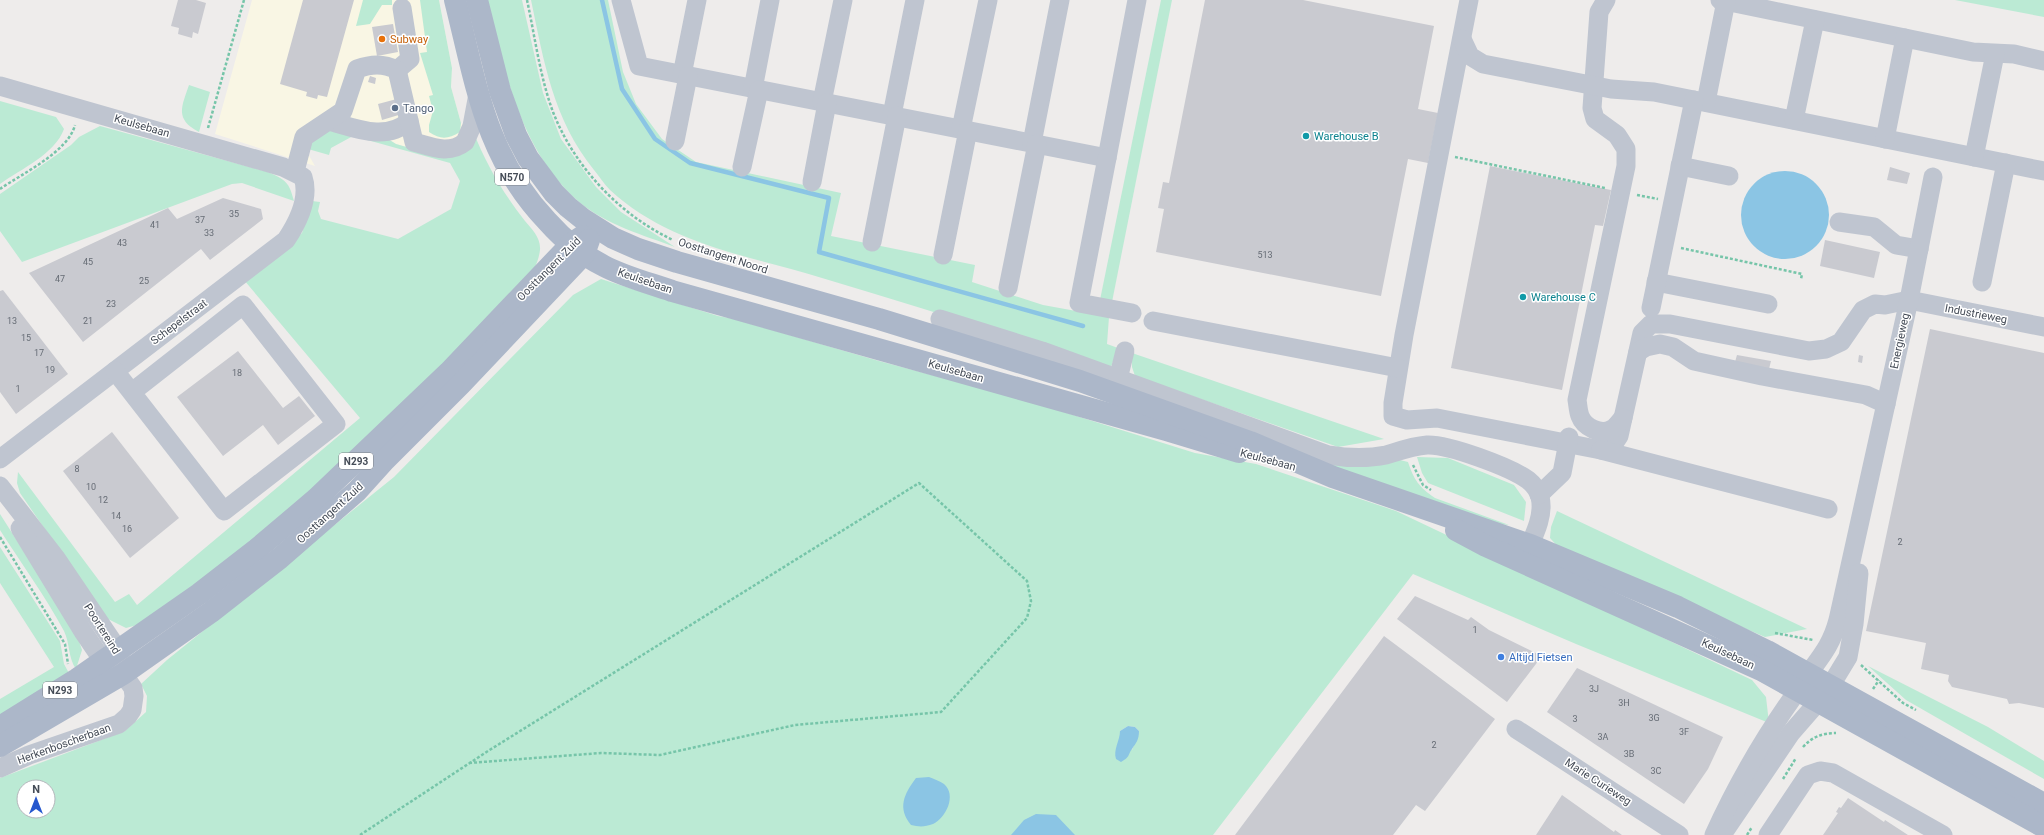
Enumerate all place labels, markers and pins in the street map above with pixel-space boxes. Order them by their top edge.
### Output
place label: Subway [390,33,429,46]
marker: Subway [377,34,387,44]
place label: Tango [403,102,433,115]
marker: Tango [390,103,400,113]
place label: Warehouse B [1314,130,1379,143]
marker: Warehouse B [1301,131,1311,141]
place label: Warehouse C [1531,291,1596,304]
marker: Warehouse C [1518,292,1528,302]
place label: Altijd Fietsen [1509,651,1572,664]
marker: Altijd Fietsen [1496,652,1506,662]

